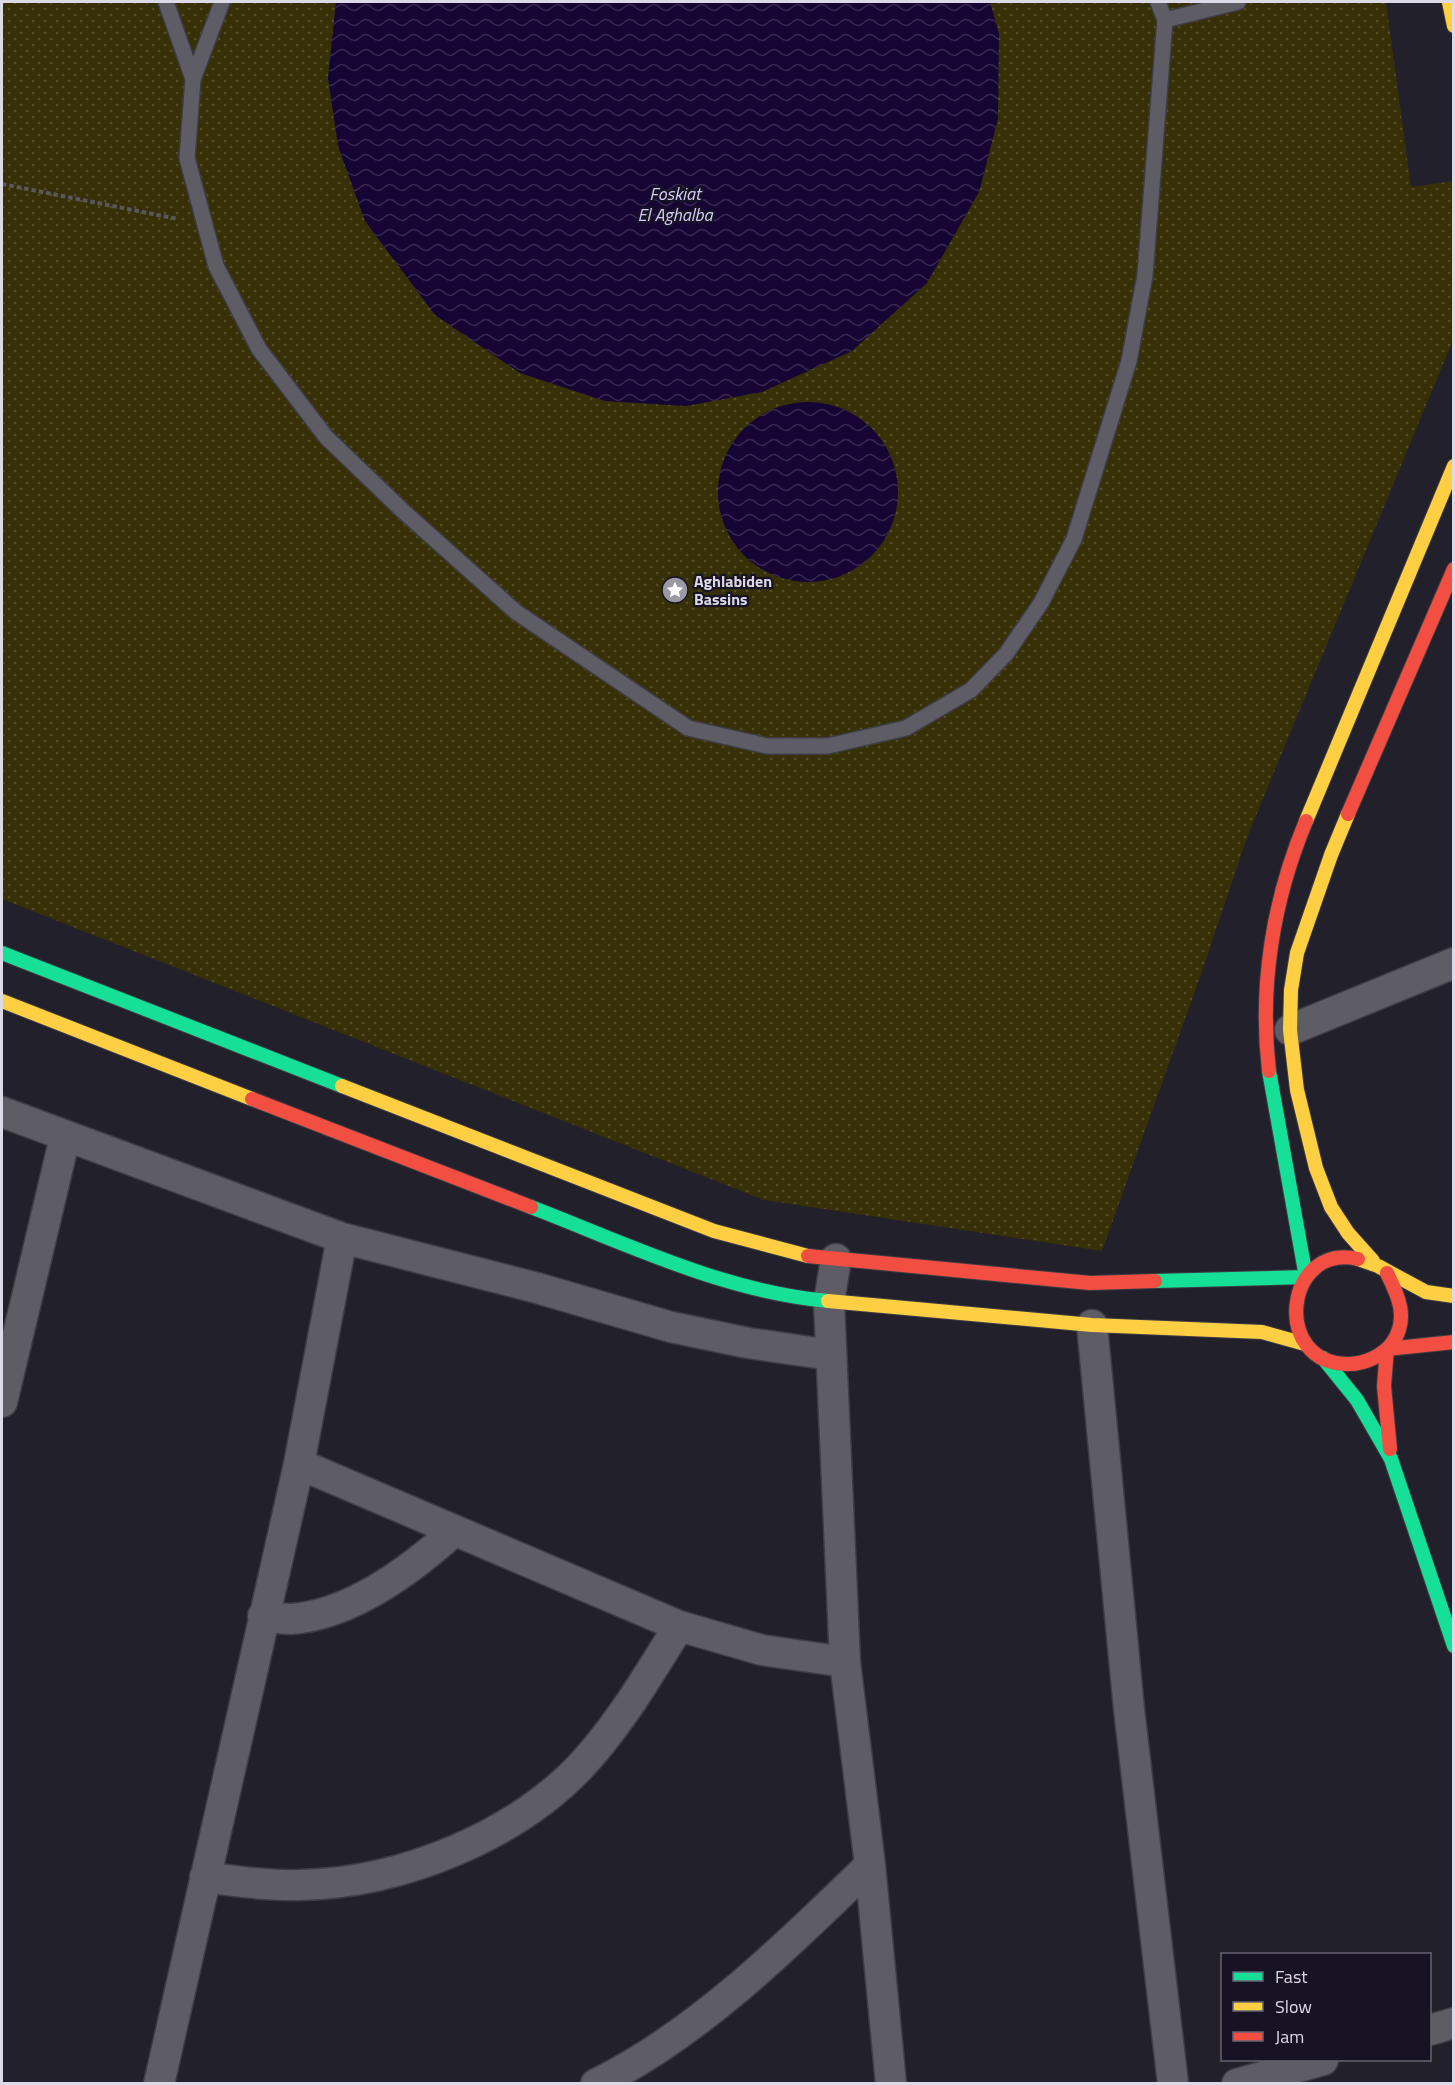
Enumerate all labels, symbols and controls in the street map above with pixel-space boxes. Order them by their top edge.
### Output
water label: Foskiat El Aghalba [638,180,713,228]
place label: Aghlabiden Bassins [694,569,772,611]
place icon: Aghlabiden Bassins [660,575,690,605]
legend [1221,1953,1431,2061]
text: Fast [1275,1963,1308,1990]
text: Slow [1275,1993,1312,2020]
text: Jam [1275,2023,1304,2050]

